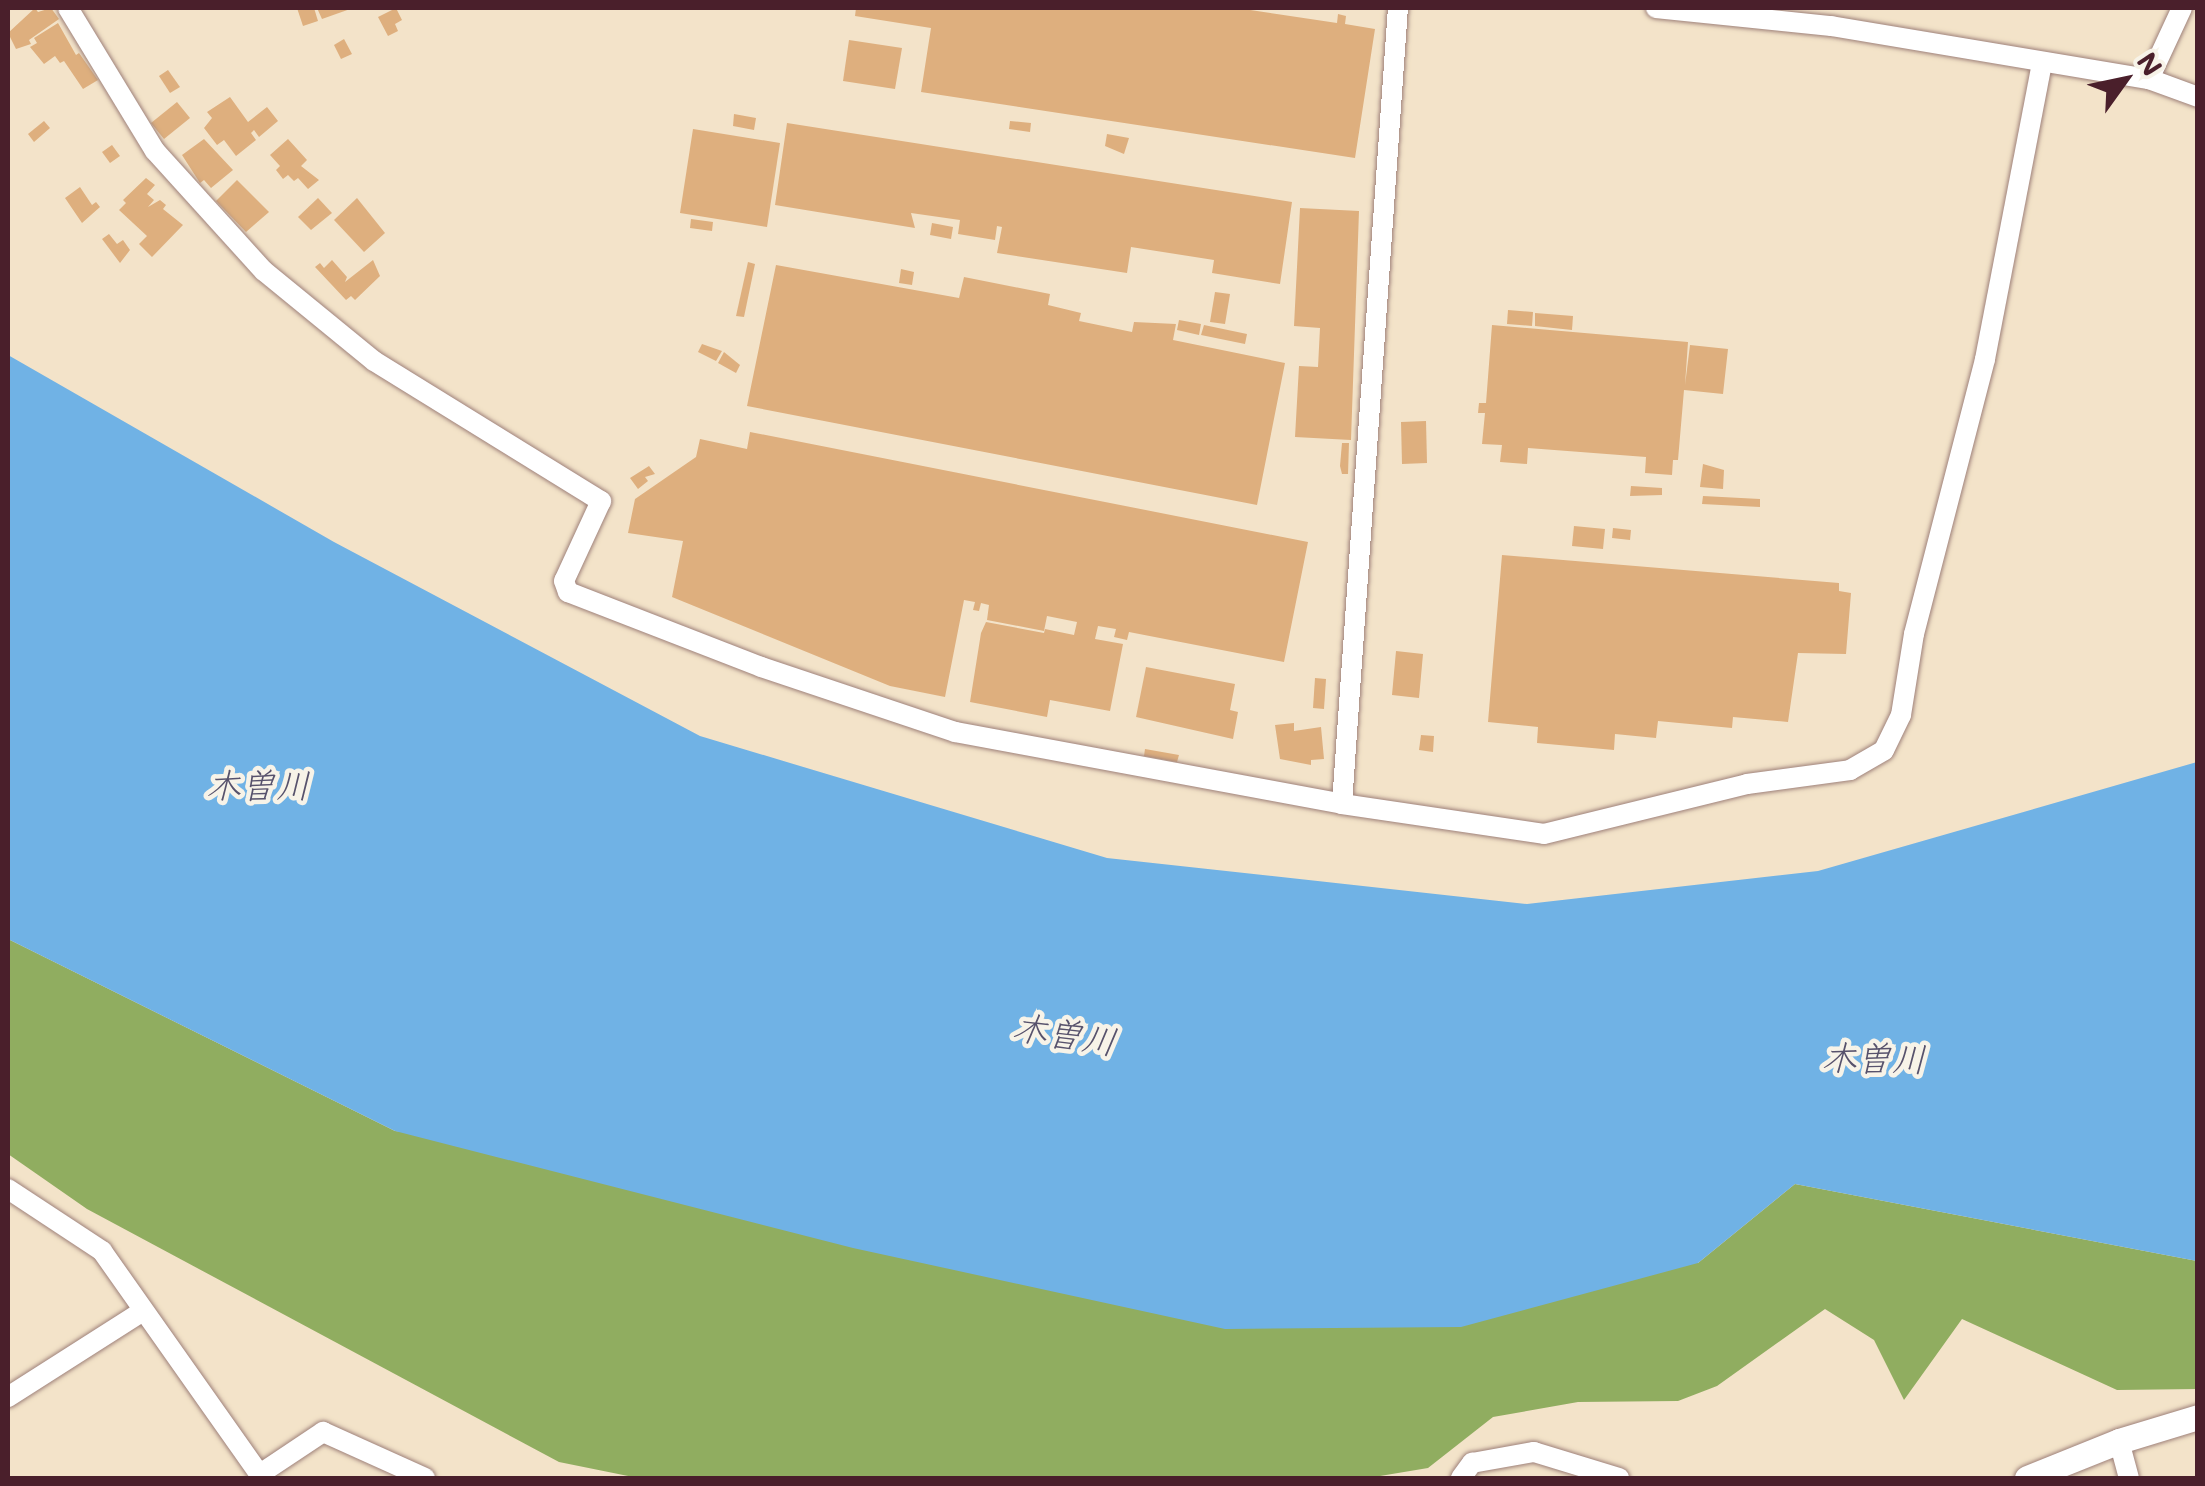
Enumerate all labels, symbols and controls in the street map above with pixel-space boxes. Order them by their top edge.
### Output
north arrow [2075,30,2175,130]
text: N [2129,45,2171,82]
water label: 木曽川 [206,763,310,805]
water label: 木曽川 [1010,1004,1120,1062]
water label: 木曽川 [1821,1035,1927,1079]

